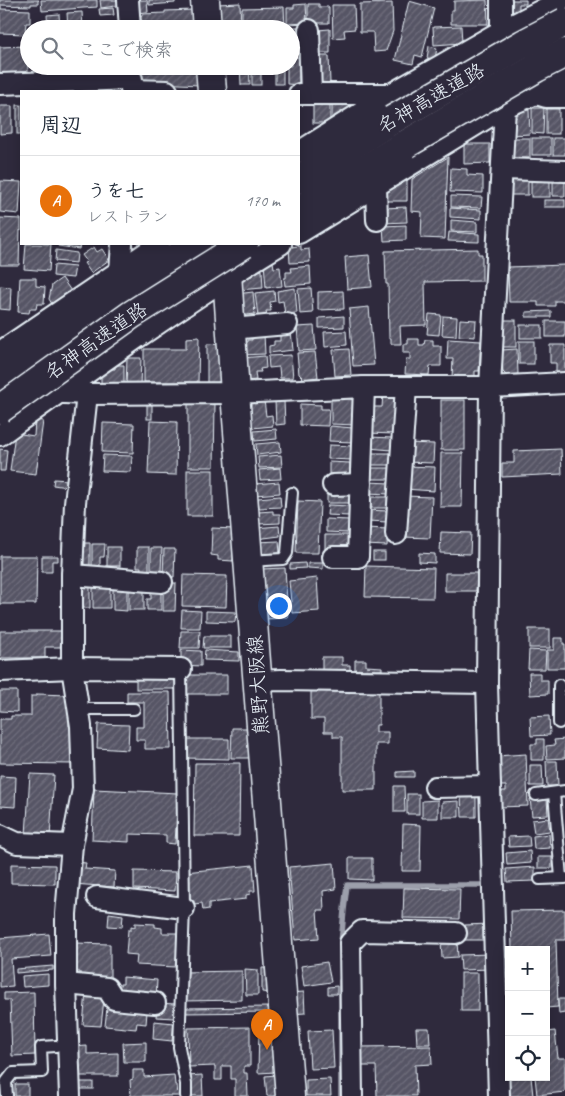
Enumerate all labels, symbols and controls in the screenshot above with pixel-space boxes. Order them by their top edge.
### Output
search box [20,20,300,75]
icon: search [38,34,66,62]
text: ここで検索 [78,38,173,62]
street label: 名神高速道路 [373,57,489,139]
text: 周辺 [40,112,82,138]
text: うを七 [87,179,144,203]
text: A [52,191,60,211]
text: 170 m [246,191,280,211]
text: レストラン [87,207,168,227]
street label: 名神高速道路 [40,296,152,386]
your location [266,593,292,619]
street label: 熊野大阪線 [242,634,274,736]
map controls [505,946,550,1081]
button: + [505,946,550,991]
button: − [505,991,550,1036]
pin: A [251,1009,283,1050]
button: locate [505,1036,550,1081]

